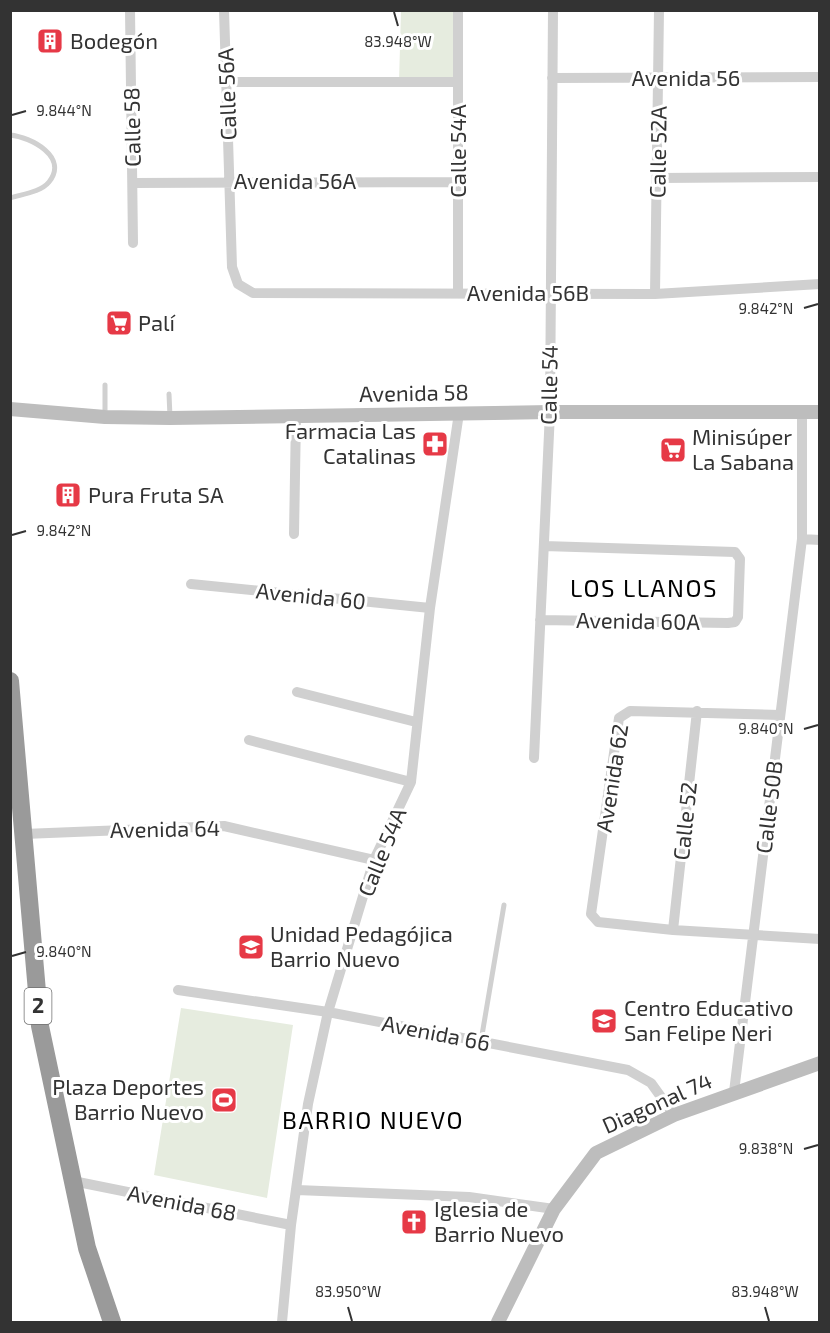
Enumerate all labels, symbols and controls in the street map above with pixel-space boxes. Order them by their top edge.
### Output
building icon: Bodegón [35,26,65,56]
place label: Bodegón [70,27,158,53]
text: 83.948°W [364,32,432,50]
street label: Calle 56A [211,47,241,141]
street label: Avenida 56 [632,64,740,90]
street label: Calle 58 [117,87,145,167]
text: 9.844°N [36,101,92,119]
street label: Calle 54A [444,104,470,198]
street label: Calle 52A [643,105,671,198]
street label: Avenida 56A [234,167,357,193]
street label: Avenida 56B [467,279,589,305]
text: 9.842°N [739,299,793,317]
supermarket icon: Palí [104,308,134,338]
place label: Palí [138,309,177,335]
street label: Calle 54 [534,345,562,425]
street label: Avenida 58 [359,378,469,406]
place label: Farmacia Las Catalinas [285,417,416,468]
place label: Minisúper La Sabana [692,423,794,474]
pharmacy icon: Farmacia Las Catalinas [420,429,450,459]
supermarket icon: Minisúper La Sabana [658,435,688,465]
building icon: Pura Fruta SA [53,480,83,510]
place label: Pura Fruta SA [88,481,224,507]
text: 9.842°N [37,521,91,539]
district label: LOS LLANOS [570,573,718,602]
street label: Avenida 60 [255,576,367,614]
street label: Avenida 60A [576,606,701,634]
text: 9.840°N [738,719,794,737]
street label: Avenida 62 [590,722,632,834]
street label: Calle 50B [749,759,787,855]
street label: Calle 52 [667,780,701,861]
street label: Calle 54A [352,803,411,900]
street label: Avenida 64 [109,814,220,842]
place label: Unidad Pedagójica Barrio Nuevo [270,920,453,971]
school or university icon: Unidad Pedagójica Barrio Nuevo [236,932,266,962]
text: 9.840°N [36,942,92,960]
road number: 2 [24,988,51,1024]
place label: Centro Educativo San Felipe Neri [624,994,794,1045]
school or university icon: Centro Educativo San Felipe Neri [589,1006,619,1036]
street label: Avenida 66 [380,1009,492,1055]
street label: Diagonal 74 [598,1066,715,1138]
place label: Plaza Deportes Barrio Nuevo [52,1073,204,1124]
sports icon: Plaza Deportes Barrio Nuevo [209,1085,239,1115]
district label: BARRIO NUEVO [282,1105,464,1134]
text: 9.838°N [739,1139,793,1157]
street label: Avenida 68 [126,1179,239,1225]
place label: Iglesia de Barrio Nuevo [434,1195,564,1246]
church icon: Iglesia de Barrio Nuevo [399,1207,429,1237]
text: 83.950°W [315,1282,381,1300]
text: 83.948°W [731,1282,799,1300]

